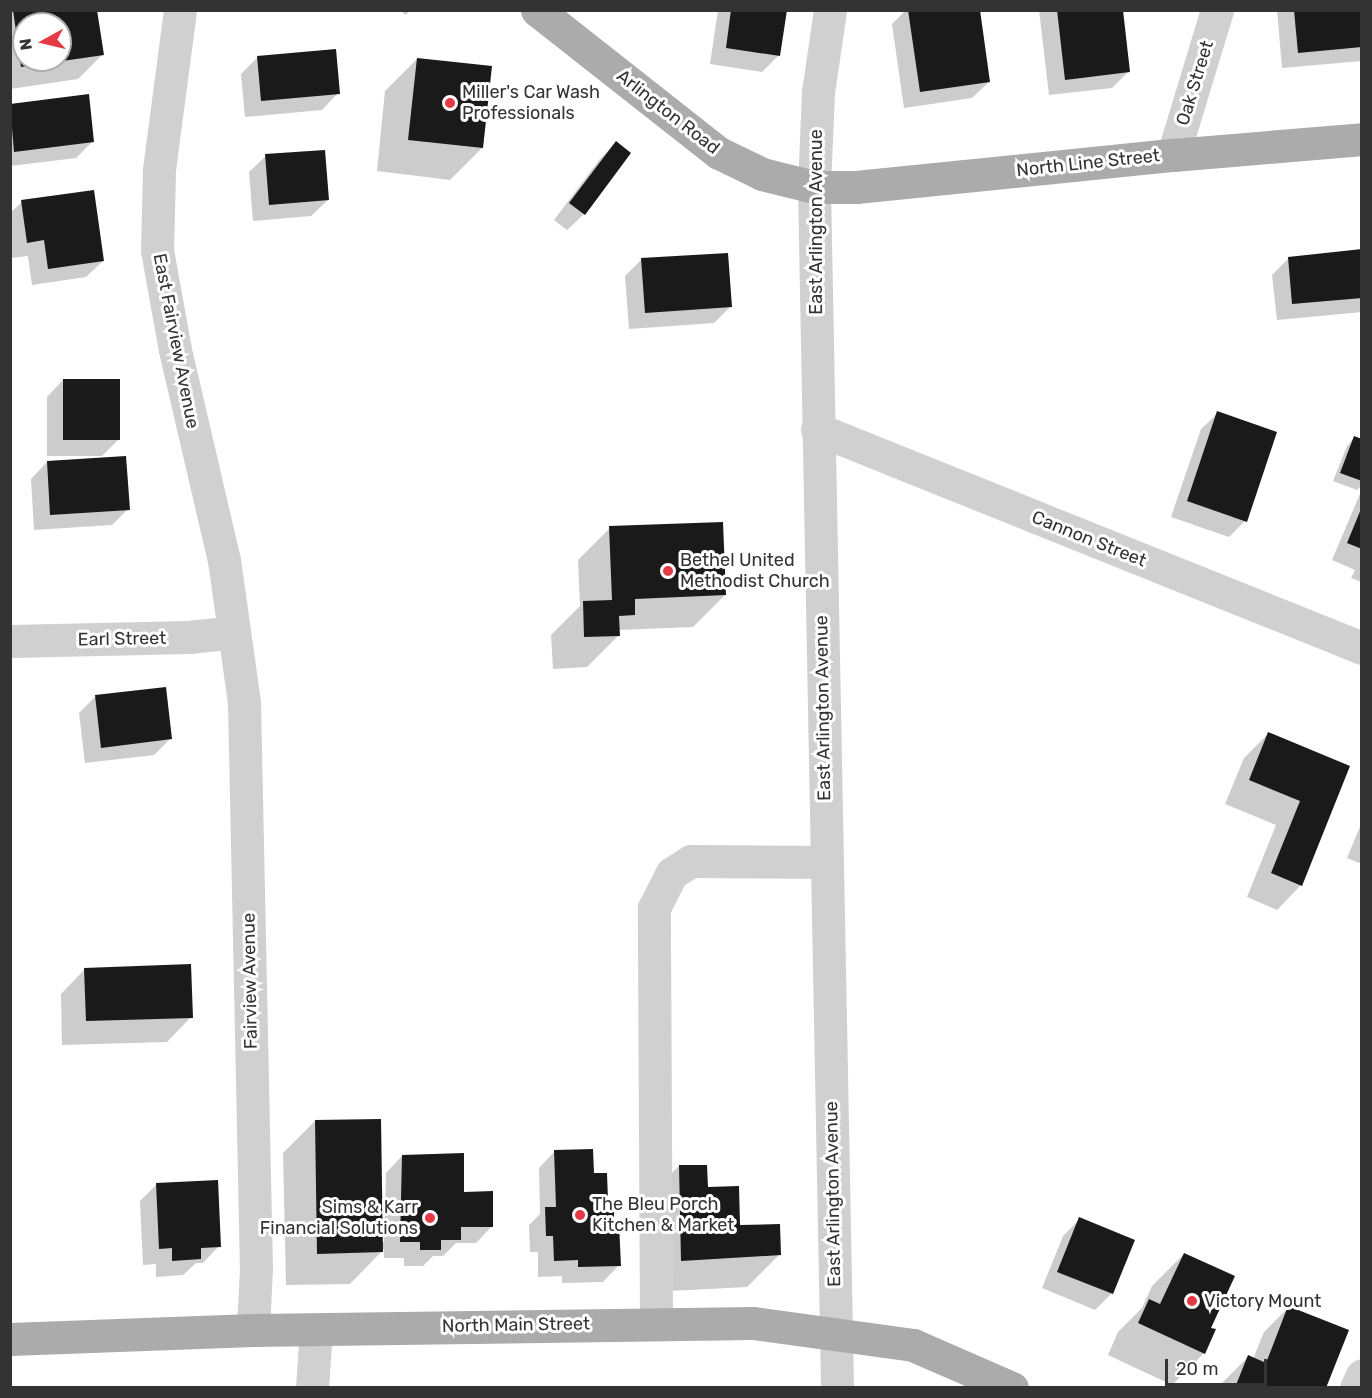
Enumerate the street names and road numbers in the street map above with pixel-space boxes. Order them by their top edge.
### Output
street label: Oak Street [1172,38,1218,128]
street label: Arlington Road [612,65,724,159]
street label: East Arlington Avenue [805,129,827,315]
street label: North Line Street [1015,145,1161,181]
street label: East Fairview Avenue [148,251,204,431]
street label: Cannon Street [1029,506,1149,572]
street label: East Arlington Avenue [811,615,835,801]
street label: Earl Street [78,627,166,651]
street label: Fairview Avenue [238,912,262,1050]
street label: East Arlington Avenue [821,1101,845,1287]
street label: North Main Street [442,1313,590,1337]

